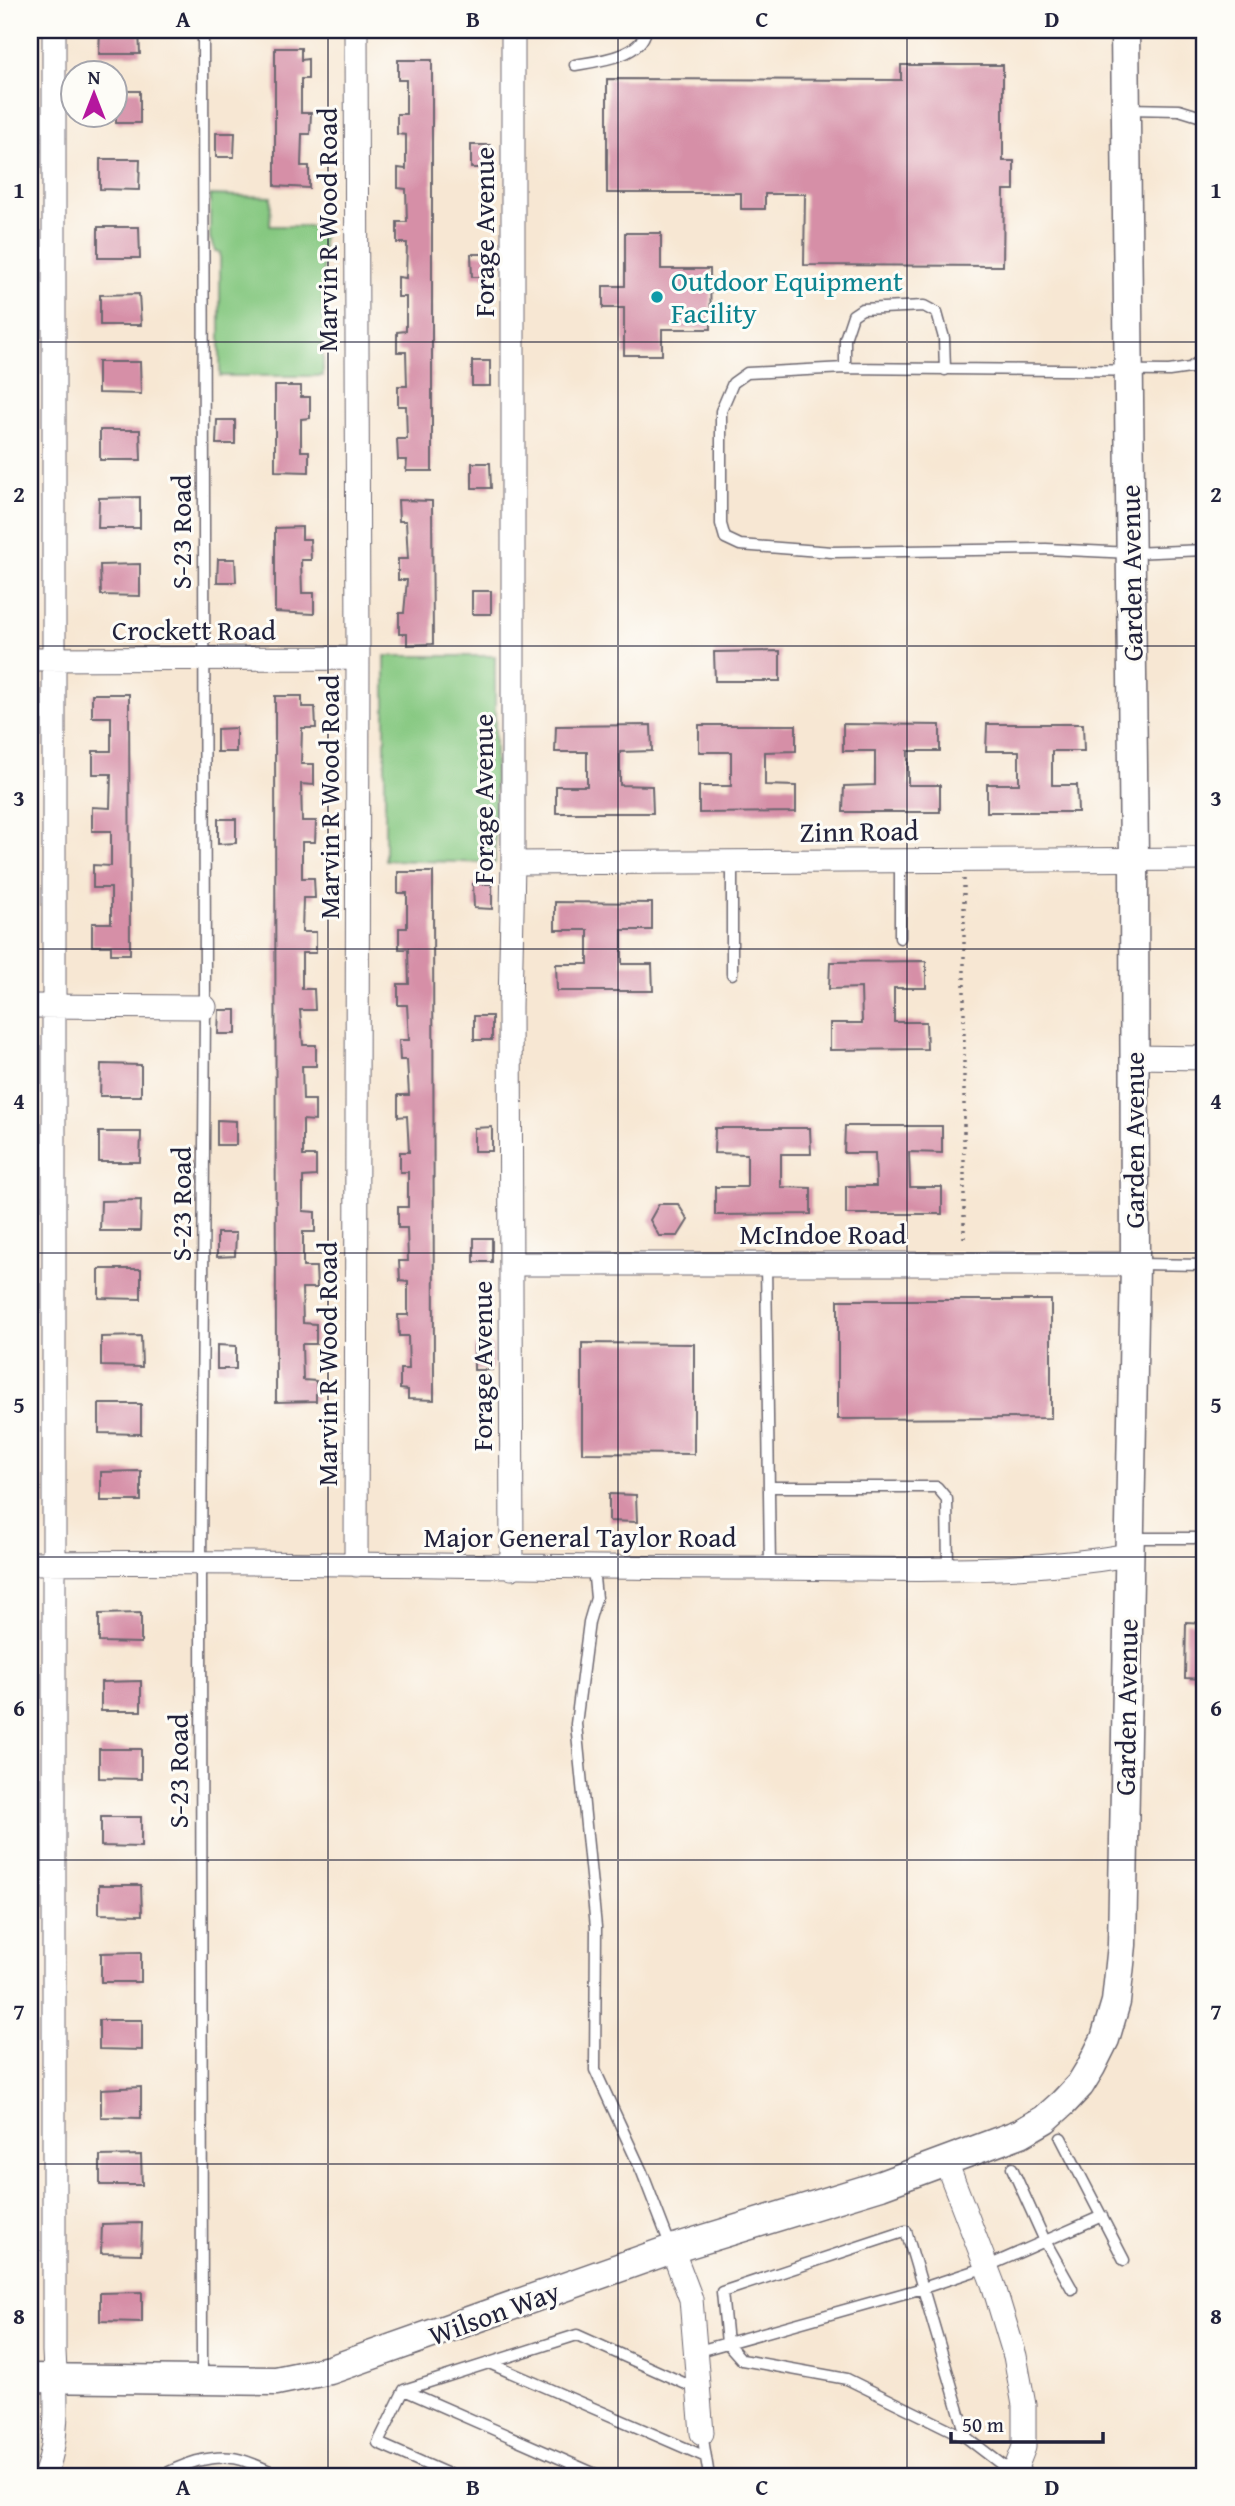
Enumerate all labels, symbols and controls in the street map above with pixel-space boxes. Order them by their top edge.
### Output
text: A [176,2,191,35]
text: B [466,2,480,35]
text: C [755,2,769,35]
text: D [1045,2,1060,35]
north arrow [60,60,130,130]
text: N [88,63,101,91]
street label: Marvin R Wood Road [306,108,347,352]
street label: Forage Avenue [463,147,504,317]
text: 1 [13,173,25,206]
text: 1 [1210,173,1222,206]
place label: Outdoor Equipment Facility [671,260,903,333]
marker: Outdoor Equipment Facility [649,289,665,305]
street label: S-23 Road [160,474,201,590]
text: 2 [13,477,25,510]
text: 2 [1210,477,1222,510]
street label: Garden Avenue [1108,484,1153,662]
street label: Crockett Road [112,609,276,650]
street label: Marvin R Wood Road [308,675,349,919]
street label: Forage Avenue [462,714,503,884]
text: 3 [13,781,25,814]
text: 3 [1210,781,1222,814]
street label: Zinn Road [799,809,919,852]
street label: Garden Avenue [1113,1051,1154,1229]
text: 4 [13,1084,25,1117]
text: 4 [1210,1084,1222,1117]
street label: S-23 Road [160,1146,201,1262]
street label: McIndoe Road [740,1213,906,1254]
street label: Marvin R Wood Road [306,1242,347,1486]
street label: Forage Avenue [461,1281,502,1451]
text: 5 [13,1388,25,1421]
text: 5 [1210,1388,1222,1421]
street label: Major General Taylor Road [424,1516,737,1557]
street label: Garden Avenue [1103,1618,1148,1796]
text: 6 [13,1691,25,1724]
text: 6 [1210,1691,1222,1724]
street label: S-23 Road [157,1713,198,1829]
text: 7 [13,1995,25,2028]
text: 7 [1210,1995,1222,2028]
street label: Wilson Way [423,2270,565,2355]
text: 8 [13,2299,25,2332]
text: 8 [1210,2299,1222,2332]
scale bar [951,2401,1104,2445]
text: 50 m [962,2409,1004,2440]
text: A [176,2470,191,2503]
text: B [466,2470,480,2503]
text: C [755,2470,769,2503]
text: D [1045,2470,1060,2503]

